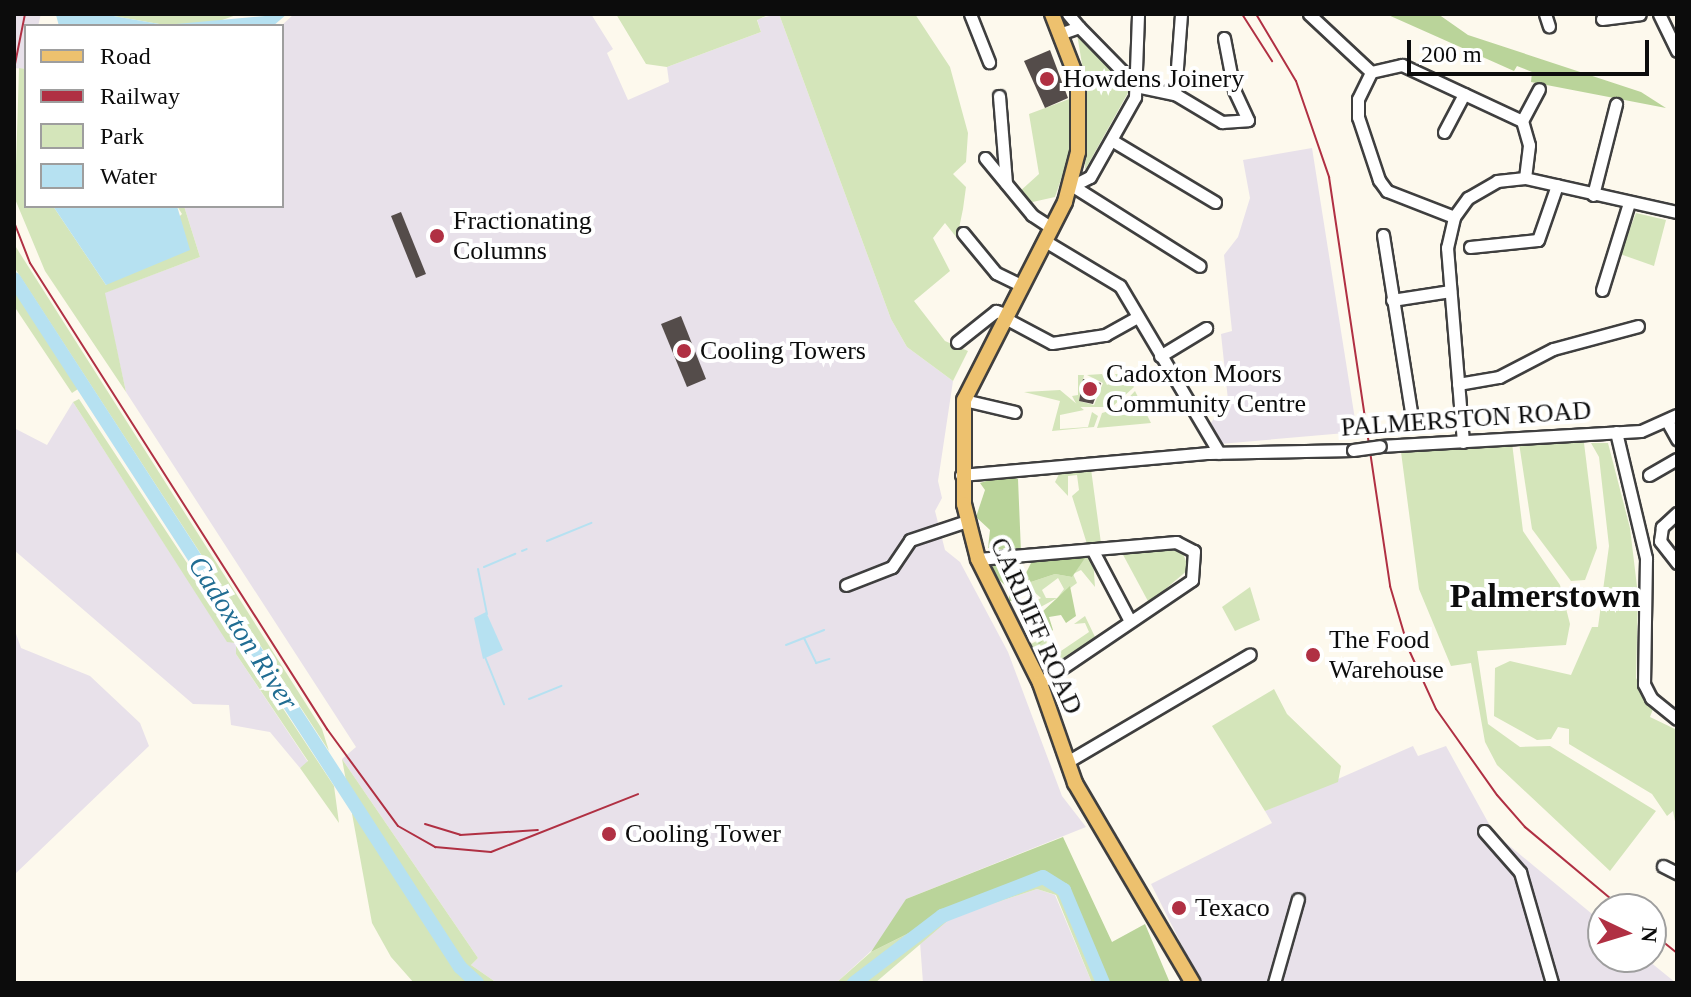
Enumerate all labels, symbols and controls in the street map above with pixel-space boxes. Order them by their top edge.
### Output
legend [24,24,284,208]
scale bar [1411,24,1653,74]
text: 200 m [1421,41,1482,67]
text: Road [100,43,151,69]
place label: Howdens Joinery [1063,63,1244,95]
marker: Howdens Joinery [1038,70,1056,88]
text: Railway [100,83,180,109]
text: Park [100,123,144,149]
text: Water [100,163,157,189]
place label: Fractionating Columns [453,205,592,266]
marker: Fractionating Columns [428,227,446,245]
place label: Cooling Towers [700,335,866,367]
marker: Cooling Towers [675,342,693,360]
place label: Cadoxton Moors Community Centre [1106,358,1306,420]
marker: Cadoxton Moors Community Centre [1081,380,1099,398]
street label: PALMERSTON ROAD [1340,395,1592,443]
street label: CARDIFF ROAD [983,533,1089,719]
water label: Cadoxton River [181,550,305,716]
district label: Palmerstown [1450,576,1640,616]
place label: The Food Warehouse [1329,624,1444,686]
marker: The Food Warehouse [1304,646,1322,664]
place label: Cooling Tower [625,818,781,850]
marker: Cooling Tower [600,825,618,843]
place label: Texaco [1195,892,1270,924]
north arrow [1587,893,1667,973]
marker: Texaco [1170,899,1188,917]
text: N [1636,926,1662,943]

